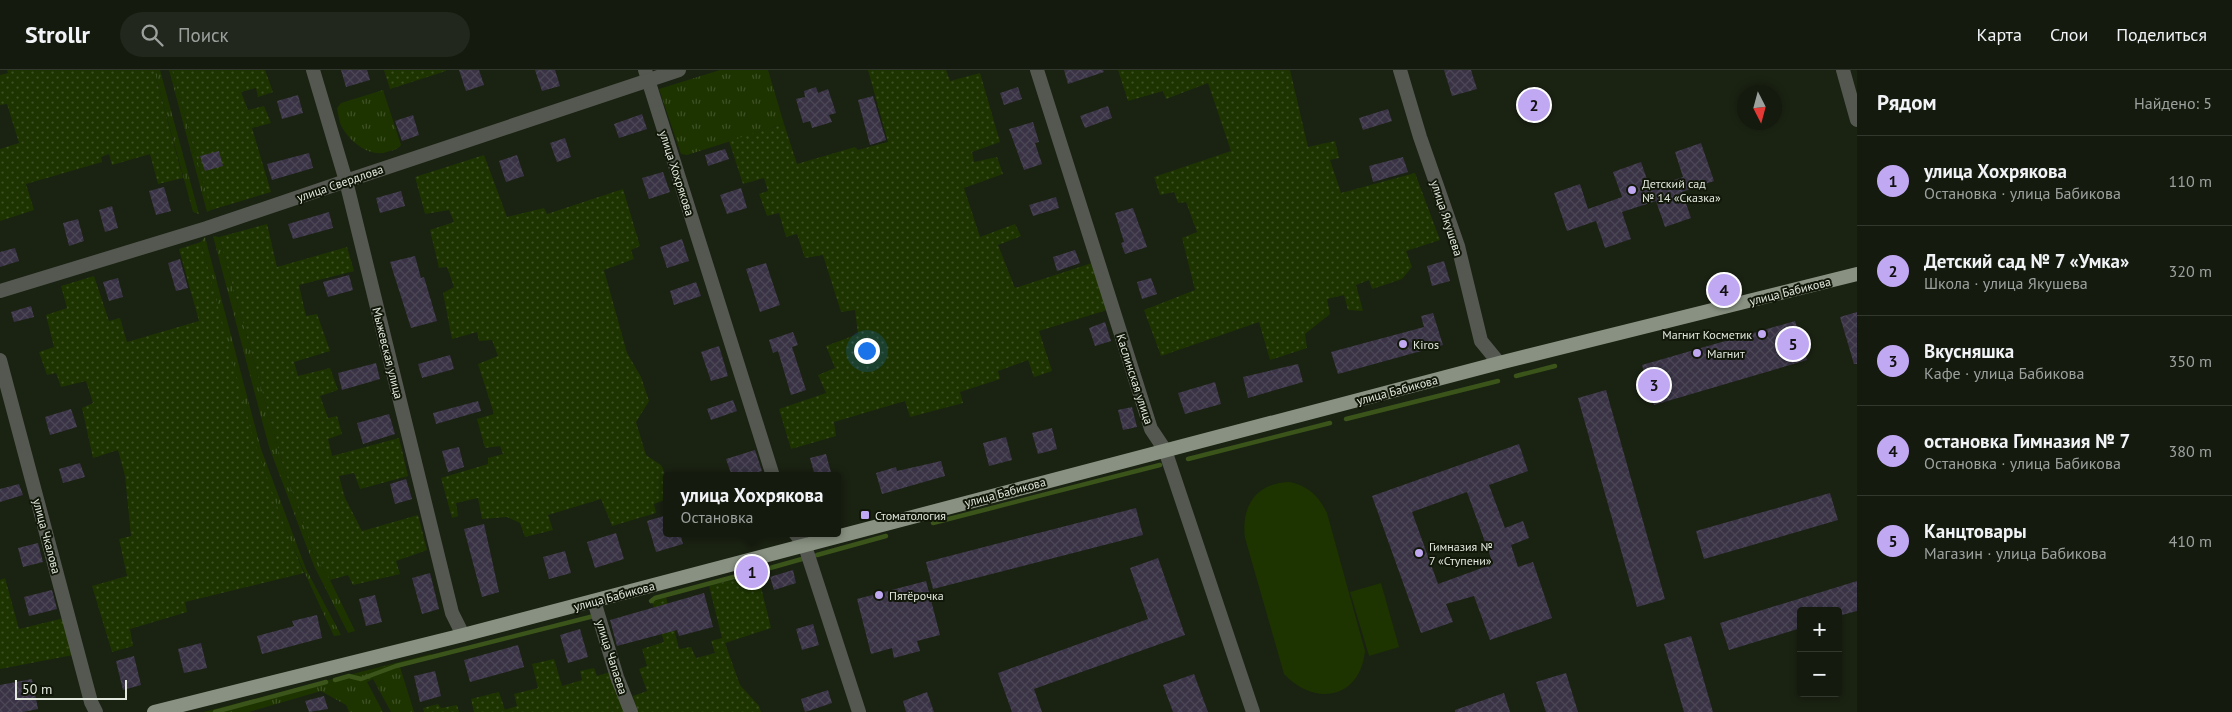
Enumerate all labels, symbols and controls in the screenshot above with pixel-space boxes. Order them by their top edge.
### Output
search box [120,12,470,57]
text: Strollr [25,19,90,50]
icon: search [138,21,166,49]
text: Поиск [178,23,229,47]
text: Карта [1977,23,2022,46]
text: Слои [2050,23,2088,46]
text: Поделиться [2116,23,2207,46]
north arrow [1737,85,1782,130]
pin: 2 [1518,86,1550,124]
text: Рядом [1877,89,1936,116]
text: Найдено: 5 [2134,93,2212,113]
street label: улица Хохрякова [656,128,698,218]
text: улица Хохрякова [1924,159,2067,183]
street label: улица Свердлова [295,161,385,205]
text: 1 [1888,171,1898,191]
text: 110 m [2169,171,2212,191]
place label: Детский сад № 14 «Сказка» [1642,176,1721,205]
street label: улица Якушева [1428,178,1466,258]
text: Остановка · улица Бабикова [1924,183,2121,203]
marker: Детский сад № 14 «Сказка» [1626,184,1638,196]
text: Детский сад № 7 «Умка» [1924,249,2129,273]
text: 2 [1888,261,1898,281]
text: 320 m [2169,261,2212,281]
pin: 4 [1708,271,1740,309]
text: Школа · улица Якушева [1924,273,2088,293]
street label: улица Бабикова [1748,274,1832,308]
street label: Мыжевская улица [369,306,407,400]
pin: 5 [1777,325,1809,363]
place label: Магнит Косметик [1662,327,1752,342]
marker: Магнит Косметик [1756,328,1768,340]
street label: Каслинская улица [1113,332,1157,426]
place label: Kiros [1413,337,1439,352]
your location [854,338,880,364]
marker: Kiros [1397,338,1409,350]
text: Вкусняшка [1924,339,2014,363]
place label: Магнит [1707,346,1745,361]
marker: Магнит [1691,347,1703,359]
text: 3 [1888,351,1898,371]
text: 350 m [2169,351,2212,371]
text: Кафе · улица Бабикова [1924,363,2085,383]
pin: 3 [1638,366,1670,404]
street label: улица Бабикова [1355,372,1439,408]
text: остановка Гимназия № 7 [1924,429,2130,453]
text: 4 [1888,441,1898,461]
text: 380 m [2169,441,2212,461]
text: Остановка · улица Бабикова [1924,453,2121,473]
popup [663,472,841,537]
street label: улица Бабикова [963,474,1047,510]
text: улица Хохрякова [680,483,824,507]
street label: улица Чкалова [30,497,64,575]
text: Остановка [680,507,753,527]
place label: Стоматология [875,508,946,523]
marker: Стоматология [859,509,871,521]
text: Канцтовары [1924,519,2027,543]
text: 5 [1888,531,1898,551]
text: 410 m [2169,531,2212,551]
place label: Гимназия № 7 «Ступени» [1429,539,1493,568]
text: Магазин · улица Бабикова [1924,543,2107,563]
marker: Гимназия № 7 «Ступени» [1413,547,1425,559]
pin: 1 [736,553,768,591]
street label: улица Бабикова [572,578,656,614]
place label: Пятёрочка [889,588,944,603]
marker: Пятёрочка [873,589,885,601]
map controls [1797,607,1842,697]
button: + [1797,607,1842,652]
street label: улица Чапаева [593,618,631,696]
button: − [1797,652,1842,697]
scale bar [15,677,128,700]
text: 50 m [22,680,52,698]

